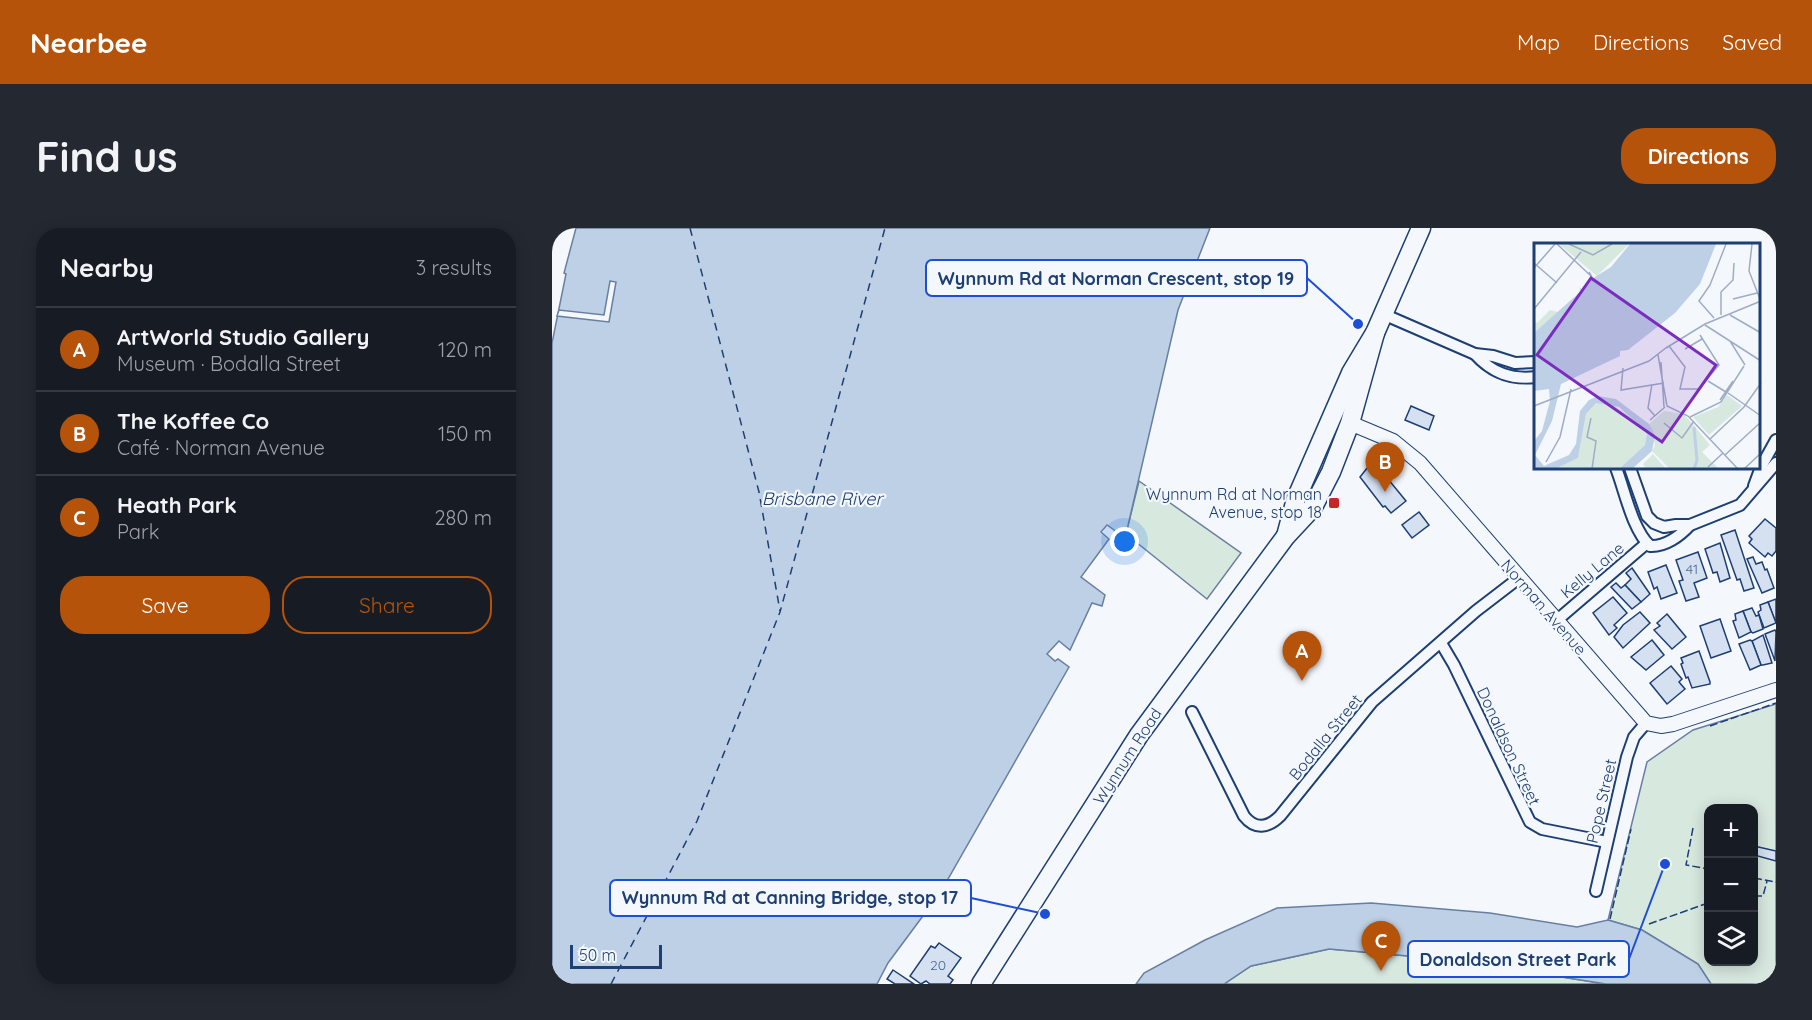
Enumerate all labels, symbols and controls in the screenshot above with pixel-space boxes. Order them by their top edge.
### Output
text: Nearbee [30,25,148,60]
text: Map [1517,29,1560,55]
text: Directions [1593,29,1689,55]
text: Saved [1722,29,1782,55]
button: Directions [1621,128,1776,184]
text: Find us [36,130,178,183]
inset map [1534,243,1761,470]
text: Nearby [60,251,154,284]
text: 3 results [416,255,492,280]
callout: Wynnum Rd at Norman Crescent, stop 19 [926,260,1307,296]
text: Wynnum Rd at Norman Crescent, stop 19 [938,267,1294,290]
text: ArtWorld Studio Gallery [117,323,369,351]
text: A [73,337,86,362]
text: 120 m [438,337,492,362]
text: Museum · Bodalla Street [117,351,341,376]
text: The Koffee Co [117,407,269,435]
text: B [73,421,86,446]
text: 150 m [438,421,492,446]
text: Café · Norman Avenue [117,435,325,460]
pin: B [1366,442,1404,492]
place label: Wynnum Rd at Norman Avenue, stop 18 [1146,484,1322,522]
water label: Brisbane River [762,487,884,510]
text: Heath Park [117,491,237,519]
marker: Wynnum Rd at Norman Avenue, stop 18 [1327,496,1341,510]
text: C [73,505,86,530]
text: 280 m [435,505,492,530]
text: Park [117,519,159,544]
your location [1110,527,1139,556]
street label: Kelly Lane [1556,538,1628,602]
street label: Norman Avenue [1497,555,1591,659]
house number: 41 [1686,560,1698,578]
button: Save [60,576,270,634]
button: Share [282,576,492,634]
pin: A [1282,632,1322,681]
street label: Donaldson Street [1473,684,1545,808]
street label: Bodalla Street [1284,690,1366,784]
street label: Wynnum Road [1088,704,1166,808]
street label: Pope Street [1582,757,1620,845]
map controls [1704,804,1758,966]
button: + [1704,804,1758,858]
button: − [1704,858,1758,912]
callout: Wynnum Rd at Canning Bridge, stop 17 [610,880,971,916]
text: Wynnum Rd at Canning Bridge, stop 17 [622,886,958,909]
button: layers [1704,912,1758,966]
pin: C [1362,922,1400,971]
callout: Donaldson Street Park [1408,941,1629,977]
scale bar [570,942,662,970]
text: 50 m [579,945,616,965]
text: Donaldson Street Park [1419,948,1617,971]
house number: 20 [930,956,946,974]

